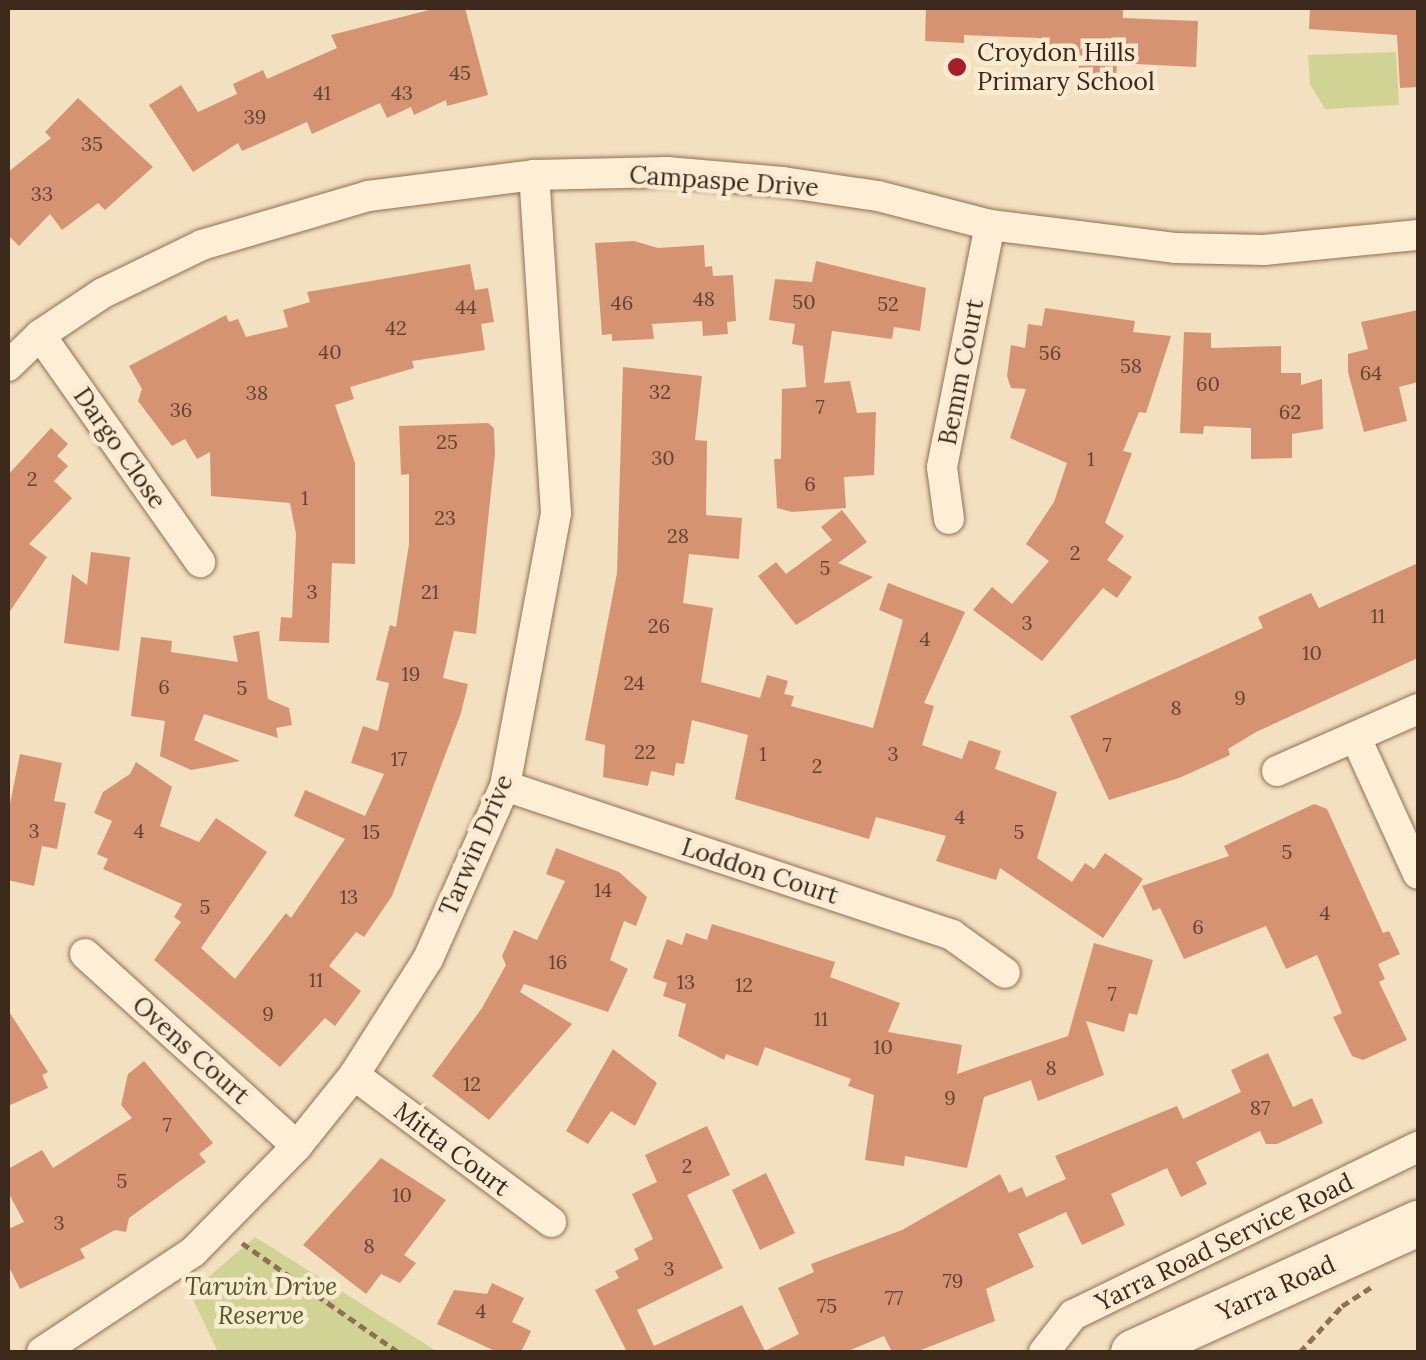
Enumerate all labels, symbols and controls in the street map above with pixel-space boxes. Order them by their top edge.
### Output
place label: Croydon Hills Primary School [977,38,1155,97]
marker: Croydon Hills Primary School [946,56,968,78]
house number: 45 [449,60,471,84]
house number: 41 [313,80,331,104]
house number: 43 [391,80,413,104]
house number: 39 [244,104,266,128]
house number: 35 [81,131,103,155]
street label: Campaspe Drive [628,159,820,203]
house number: 33 [31,181,53,205]
house number: 48 [693,286,715,310]
house number: 50 [792,289,816,313]
house number: 46 [611,290,633,314]
house number: 52 [877,291,899,315]
house number: 44 [455,294,477,318]
street label: Bemm Court [932,296,990,448]
house number: 42 [385,315,407,339]
house number: 40 [318,339,342,363]
house number: 56 [1039,340,1061,364]
house number: 58 [1120,353,1142,377]
house number: 64 [1360,360,1382,384]
house number: 60 [1196,371,1220,395]
house number: 32 [649,379,671,403]
house number: 38 [246,380,268,404]
street label: Dargo Close [67,382,173,514]
house number: 7 [815,394,825,418]
house number: 36 [170,397,192,421]
house number: 62 [1279,399,1301,423]
house number: 25 [436,429,458,453]
house number: 30 [651,445,675,469]
house number: 1 [1087,446,1095,470]
house number: 2 [27,466,37,490]
house number: 6 [804,471,816,495]
house number: 1 [301,485,309,509]
house number: 23 [434,505,456,529]
house number: 28 [667,523,689,547]
house number: 2 [1070,540,1080,564]
house number: 5 [820,555,830,579]
house number: 3 [306,579,318,603]
house number: 21 [421,579,439,603]
house number: 11 [1371,603,1385,627]
house number: 3 [1021,610,1033,634]
house number: 26 [648,613,670,637]
house number: 4 [920,626,930,650]
house number: 10 [1302,640,1322,664]
house number: 19 [402,661,420,685]
house number: 24 [623,670,645,694]
house number: 6 [158,674,170,698]
house number: 5 [237,675,247,699]
house number: 9 [1234,685,1246,709]
house number: 8 [1170,695,1182,719]
house number: 7 [1102,732,1112,756]
house number: 22 [634,739,656,763]
house number: 1 [759,741,767,765]
house number: 3 [887,741,899,765]
house number: 17 [391,746,407,770]
house number: 2 [812,753,822,777]
street label: Tarwin Drive [433,770,519,920]
house number: 4 [955,804,965,828]
house number: 3 [28,818,40,842]
house number: 4 [134,818,144,842]
house number: 15 [362,819,380,843]
house number: 5 [1014,819,1024,843]
street label: Loddon Court [678,832,842,910]
house number: 5 [1282,839,1292,863]
house number: 14 [594,877,612,901]
house number: 13 [340,884,358,908]
house number: 5 [200,894,210,918]
house number: 4 [1320,900,1330,924]
house number: 6 [1192,914,1204,938]
house number: 16 [549,949,567,973]
house number: 11 [309,967,323,991]
house number: 13 [677,969,695,993]
house number: 12 [735,972,753,996]
house number: 7 [1107,981,1117,1005]
street label: Ovens Court [126,990,256,1110]
house number: 9 [262,1001,274,1025]
house number: 11 [814,1006,828,1030]
house number: 10 [873,1034,893,1058]
house number: 8 [1045,1055,1057,1079]
house number: 12 [463,1071,481,1095]
house number: 9 [944,1085,956,1109]
house number: 87 [1250,1095,1270,1119]
street label: Mitta Court [388,1096,516,1202]
house number: 7 [162,1112,172,1136]
house number: 2 [682,1153,692,1177]
street label: Yarra Road Service Road [1090,1167,1358,1317]
house number: 5 [117,1168,127,1192]
house number: 10 [392,1182,412,1206]
house number: 3 [53,1210,65,1234]
house number: 8 [363,1233,375,1257]
street label: Yarra Road [1212,1249,1340,1327]
house number: 3 [663,1256,675,1280]
house number: 79 [943,1268,963,1292]
park label: Tarwin Drive Reserve [185,1272,337,1331]
house number: 77 [885,1285,903,1309]
house number: 75 [817,1293,837,1317]
house number: 4 [476,1298,486,1322]

